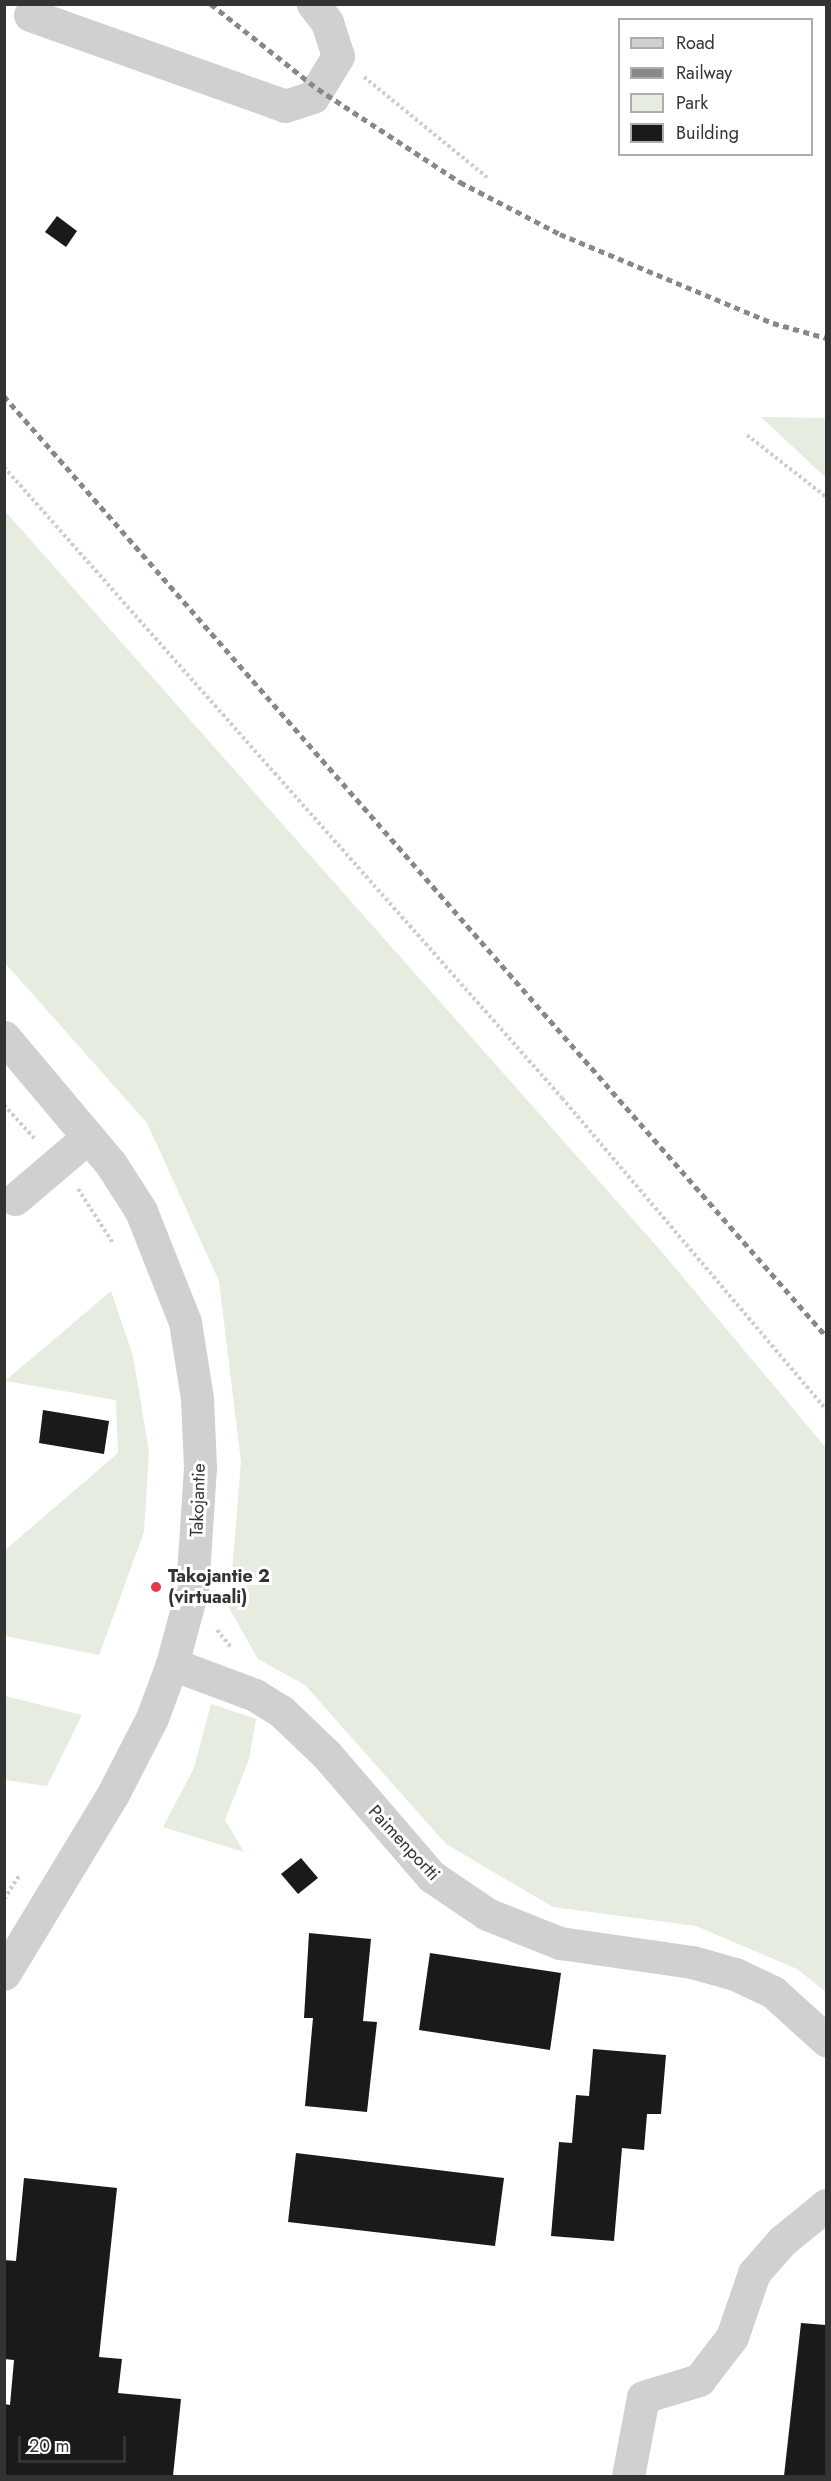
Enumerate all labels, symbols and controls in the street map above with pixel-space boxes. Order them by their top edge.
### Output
legend [618,18,813,156]
text: Road [676,30,715,56]
text: Railway [676,60,732,86]
text: Park [676,90,708,116]
text: Building [676,120,739,146]
street label: Takojantie [186,1463,210,1537]
place label: Takojantie 2 (virtuaali) [168,1566,270,1608]
marker: Takojantie 2 (virtuaali) [149,1580,163,1594]
street label: Paimenportti [364,1801,444,1885]
scale bar [21,2424,129,2462]
text: 20 m [29,2433,69,2459]

